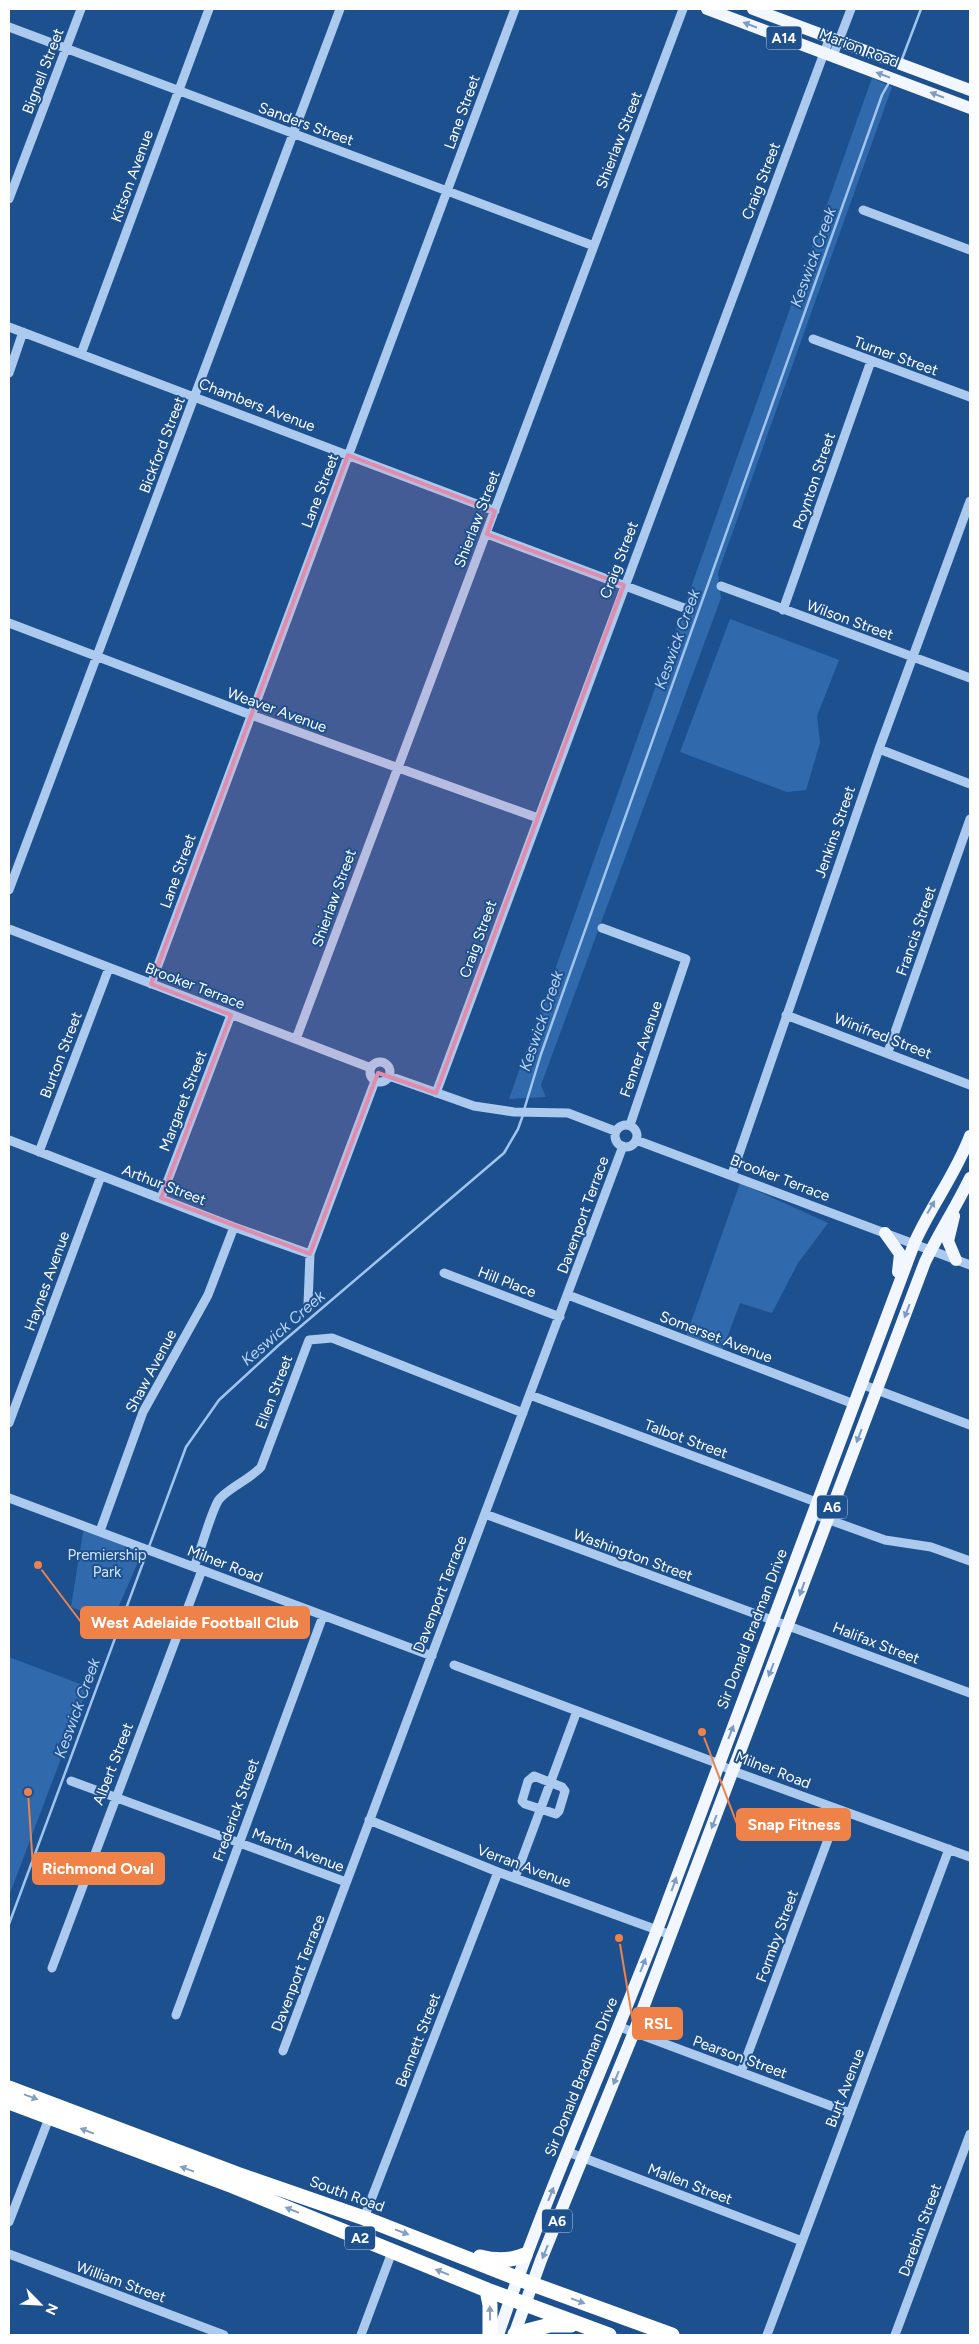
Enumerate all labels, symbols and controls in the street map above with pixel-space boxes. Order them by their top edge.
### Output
one-way arrow [742,21,757,29]
street label: Bignell Street [18,25,68,116]
street label: Marion Road [816,25,902,71]
road number: A14 [766,26,802,49]
one-way arrow [875,71,890,79]
street label: Lane Street [440,72,484,152]
street label: Shierlaw Street [592,89,646,191]
one-way arrow [930,91,945,98]
street label: Sanders Street [256,98,356,150]
street label: Kitson Avenue [107,127,157,225]
street label: Craig Street [738,139,784,222]
water label: Keswick Creek [786,203,840,310]
street label: Turner Street [851,332,941,380]
street label: Chambers Avenue [196,375,318,435]
street label: Bickford Street [135,394,189,496]
street label: Poynton Street [789,430,839,532]
street label: Lane Street [298,451,342,531]
street label: Shierlaw Street [450,468,504,570]
street label: Craig Street [596,518,642,601]
water label: Keswick Creek [650,585,704,692]
street label: Wilson Street [804,596,896,644]
street label: Weaver Avenue [225,684,329,736]
street label: Jenkins Street [811,783,859,880]
street label: Lane Street [156,831,200,911]
street label: Shierlaw Street [308,846,360,949]
street label: Francis Street [892,884,940,978]
street label: Craig Street [456,897,501,980]
street label: Brooker Terrace [143,959,247,1013]
water label: Keswick Creek [515,967,567,1074]
street label: Fenner Avenue [616,998,666,1100]
street label: Burton Street [36,1009,86,1101]
street label: Winifred Street [832,1009,935,1063]
street label: Margaret Street [156,1048,211,1154]
street label: Brooker Terrace [728,1151,832,1205]
street label: Davenport Terrace [553,1154,613,1276]
street label: Arthur Street [120,1161,209,1209]
one-way arrow [927,1200,936,1214]
street label: Haynes Avenue [21,1229,73,1333]
street label: Hill Place [475,1263,539,1301]
water label: Keswick Creek [237,1286,330,1370]
one-way arrow [903,1304,911,1319]
street label: Somerset Avenue [657,1307,775,1367]
street label: Shaw Avenue [122,1326,180,1416]
street label: Ellen Street [252,1352,296,1432]
street label: Talbot Street [642,1416,730,1462]
one-way arrow [855,1429,862,1444]
road number: A6 [817,1495,847,1518]
street label: Washington Street [571,1525,696,1585]
street label: Davenport Terrace [409,1533,471,1655]
street label: Milner Road [185,1541,265,1587]
park label: Premiership Park [67,1546,147,1581]
street label: Sir Donald Bradman Drive [713,1546,791,1712]
one-way arrow [798,1581,805,1596]
callout: West Adelaide Football Club [81,1607,309,1638]
text: West Adelaide Football Club [91,1613,299,1632]
street label: Halifax Street [830,1618,922,1668]
water label: Keswick Creek [50,1654,104,1761]
one-way arrow [767,1663,775,1677]
street label: Albert Street [89,1720,137,1808]
one-way arrow [727,1724,735,1739]
street label: Milner Road [733,1747,813,1793]
street label: Frederick Street [209,1756,263,1864]
callout: Snap Fitness [737,1809,850,1840]
one-way arrow [710,1815,718,1830]
text: Snap Fitness [747,1815,841,1834]
street label: Martin Avenue [249,1824,347,1876]
street label: Verran Avenue [475,1841,573,1891]
callout: Richmond Oval [33,1853,164,1884]
text: Richmond Oval [42,1859,154,1878]
one-way arrow [670,1876,678,1891]
street label: Formby Street [752,1887,802,1985]
street label: Davenport Terrace [267,1912,329,2034]
one-way arrow [639,1957,647,1972]
street label: Bennett Street [392,1990,444,2090]
street label: Sir Donald Bradman Drive [541,1995,621,2159]
callout: RSL [633,2008,682,2039]
text: RSL [644,2014,673,2033]
street label: Pearson Street [690,2032,790,2083]
street label: Burt Avenue [822,2046,868,2130]
one-way arrow [612,2070,619,2085]
one-way arrow [24,2094,39,2101]
one-way arrow [79,2127,94,2135]
street label: Mallen Street [645,2160,735,2209]
one-way arrow [179,2165,194,2173]
street label: South Road [307,2172,387,2216]
street label: Darebin Street [895,2181,945,2279]
one-way arrow [547,2187,555,2201]
one-way arrow [284,2206,299,2214]
road number: A6 [542,2210,572,2232]
road number: A2 [345,2226,375,2250]
one-way arrow [394,2229,409,2236]
one-way arrow [540,2245,548,2259]
street label: William Street [74,2257,169,2307]
one-way arrow [434,2268,449,2276]
north arrow [15,2279,65,2329]
one-way arrow [571,2297,586,2305]
text: N [41,2301,61,2317]
one-way arrow [486,2304,494,2320]

